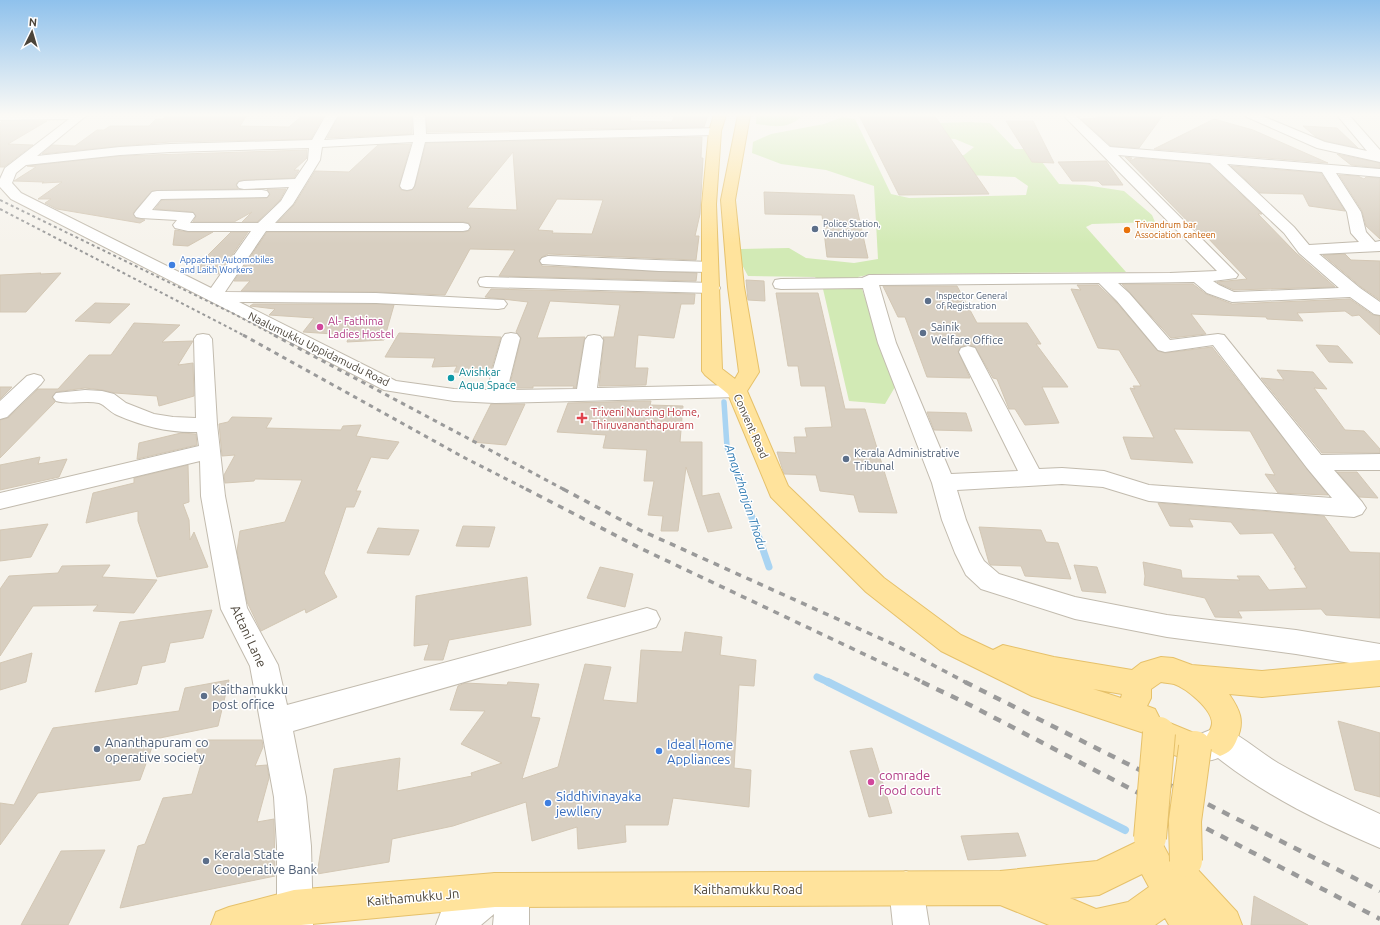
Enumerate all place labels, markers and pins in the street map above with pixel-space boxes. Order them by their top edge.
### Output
place label: Police Station, Vanchiyoor [823,219,880,239]
place label: Trivandrum bar Association canteen [1135,220,1216,240]
marker: Police Station, Vanchiyoor [810,224,820,234]
marker: Trivandrum bar Association canteen [1122,225,1132,235]
place label: Appachan Automobiles and Laith Workers [180,255,274,275]
marker: Appachan Automobiles and Laith Workers [167,260,177,270]
place label: Inspector General of Registration [936,291,1008,311]
marker: Inspector General of Registration [923,296,933,306]
place label: Al- Fathima Ladies Hostel [328,315,394,340]
place label: Sainik Welfare Office [931,321,1003,346]
marker: Al- Fathima Ladies Hostel [315,322,325,332]
marker: Sainik Welfare Office [918,328,928,338]
place label: Avishkar Aqua Space [459,366,516,391]
marker: Avishkar Aqua Space [446,373,456,383]
place label: Triveni Nursing Home, Thiruvananthapuram [591,406,700,431]
marker: Triveni Nursing Home, Thiruvananthapuram [576,412,588,424]
place label: Kerala Administrative Tribunal [854,447,960,472]
marker: Kerala Administrative Tribunal [841,454,851,464]
place label: Kaithamukku post office [212,682,288,711]
marker: Kaithamukku post office [199,691,209,701]
place label: Ananthapuram co operative society [105,735,209,764]
place label: Ideal Home Appliances [667,737,733,766]
marker: Ananthapuram co operative society [92,744,102,754]
marker: Ideal Home Appliances [654,746,664,756]
place label: comrade food court [879,768,941,797]
marker: comrade food court [866,777,876,787]
place label: Siddhivinayaka jewllery [555,789,642,818]
marker: Siddhivinayaka jewllery [543,798,553,808]
place label: Kerala State Cooperative Bank [214,847,318,876]
marker: Kerala State Cooperative Bank [201,856,211,866]

